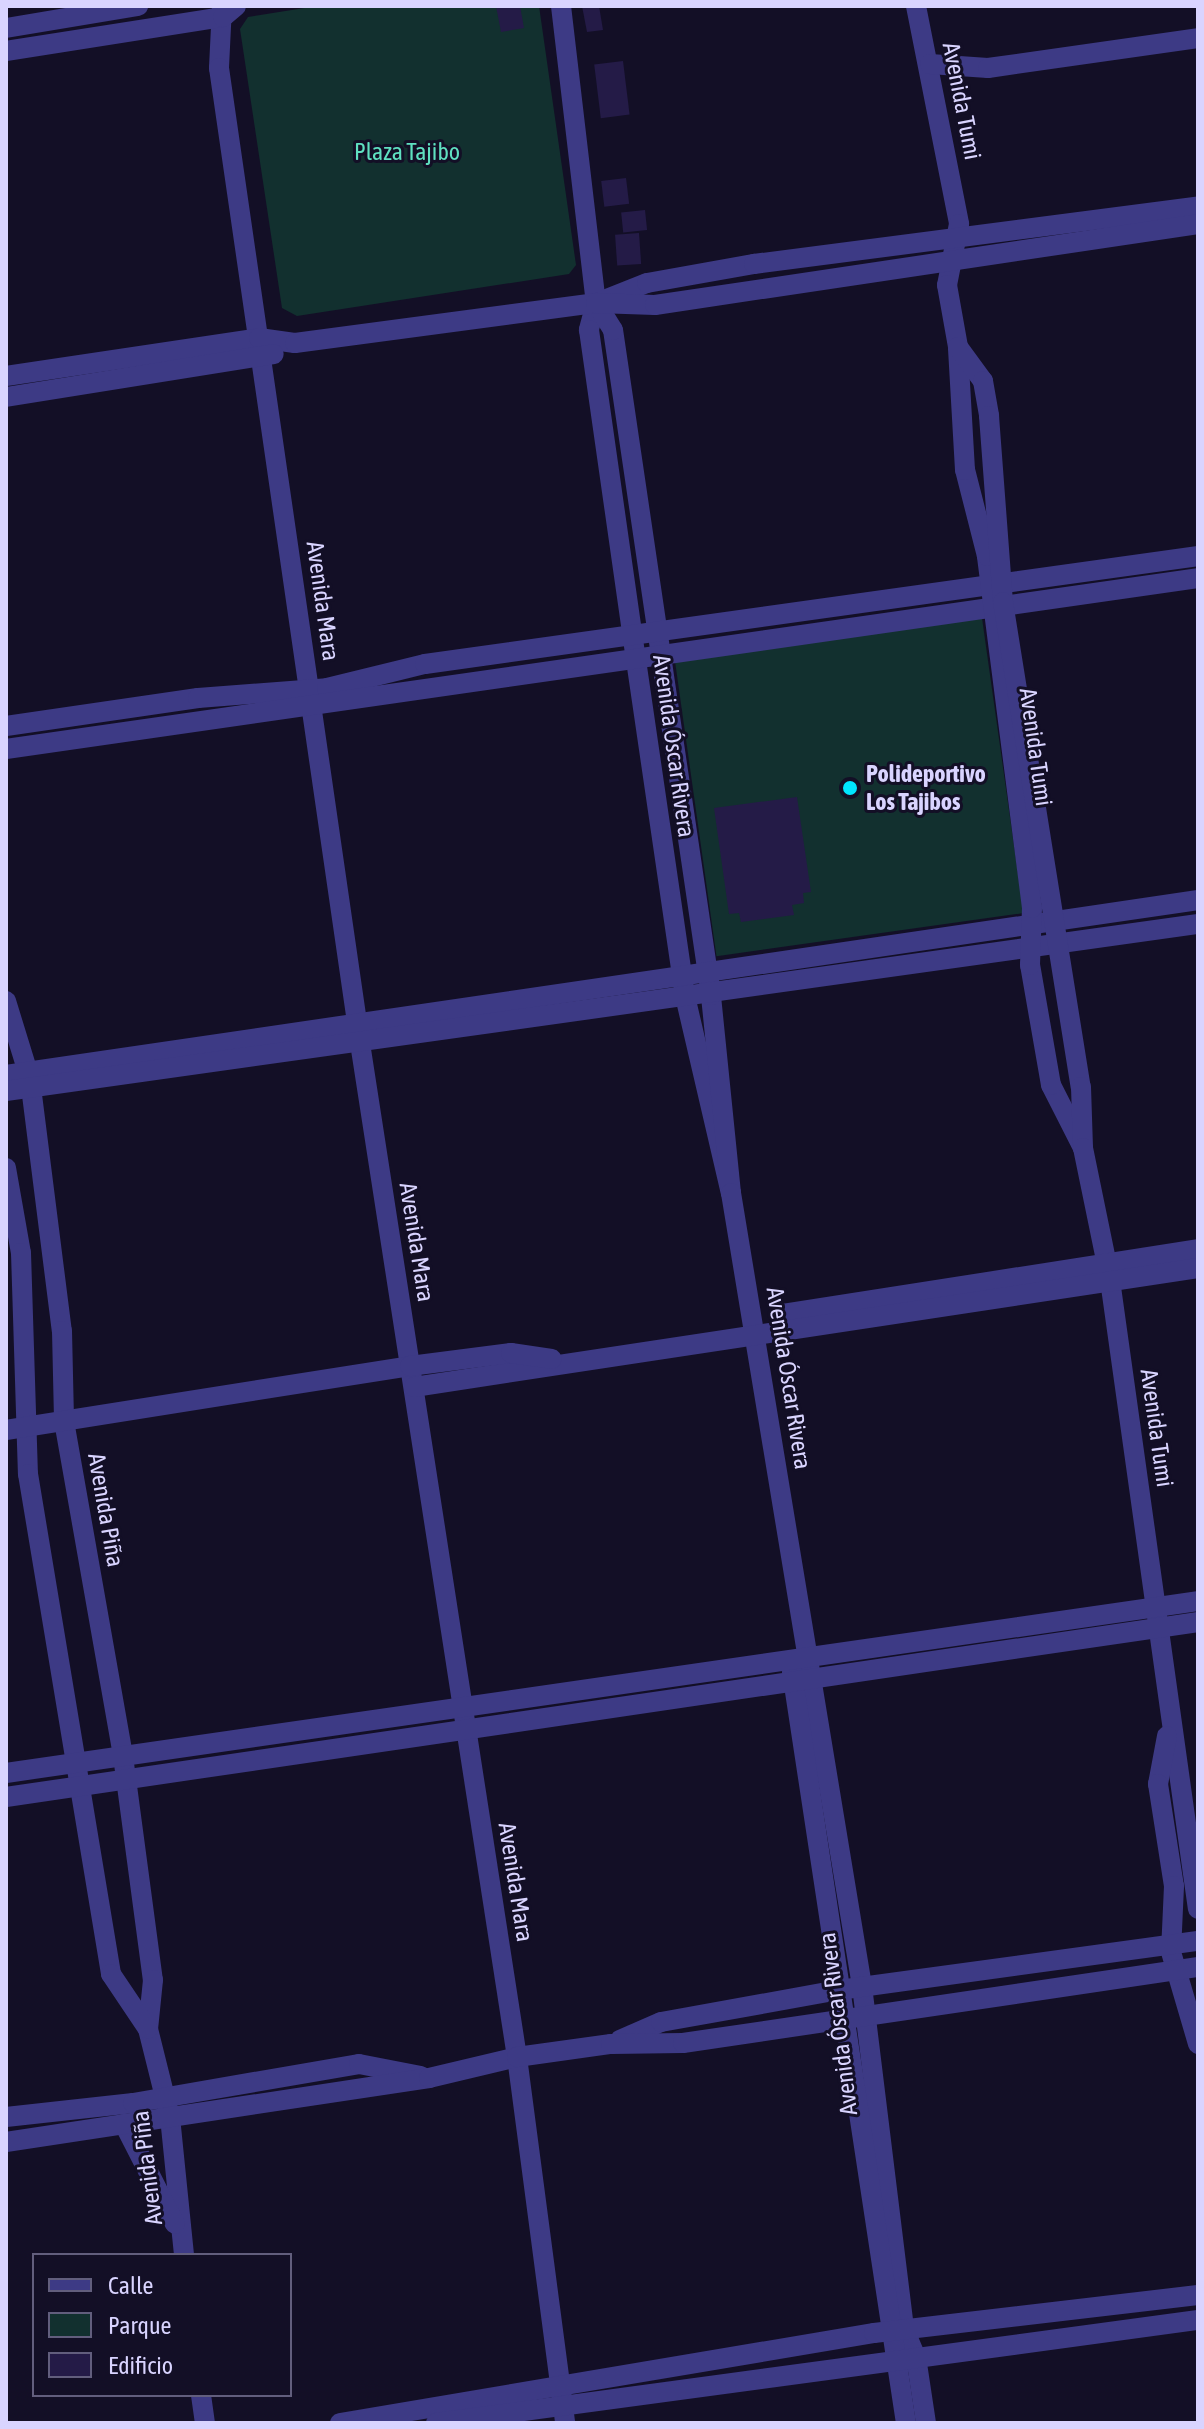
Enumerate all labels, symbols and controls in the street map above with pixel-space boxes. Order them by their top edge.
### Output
street label: Avenida Tumi [937,40,987,162]
park label: Plaza Tajibo [354,138,460,166]
street label: Avenida Mara [300,539,346,663]
street label: Avenida Óscar Rivera [647,653,701,839]
street label: Avenida Tumi [1013,686,1059,808]
place label: Polideportivo Los Tajibos [866,760,986,816]
marker: Polideportivo Los Tajibos [841,779,859,797]
street label: Avenida Mara [393,1180,441,1304]
street label: Avenida Óscar Rivera [760,1285,818,1471]
street label: Avenida Tumi [1134,1367,1180,1489]
street label: Avenida Piña [82,1451,130,1569]
street label: Avenida Mara [492,1820,540,1944]
street label: Avenida Óscar Rivera [812,1931,864,2117]
street label: Avenida Piña [126,2109,168,2227]
legend [32,2253,292,2397]
text: Calle [108,2272,153,2299]
text: Parque [108,2312,171,2339]
text: Edificio [108,2352,173,2379]

